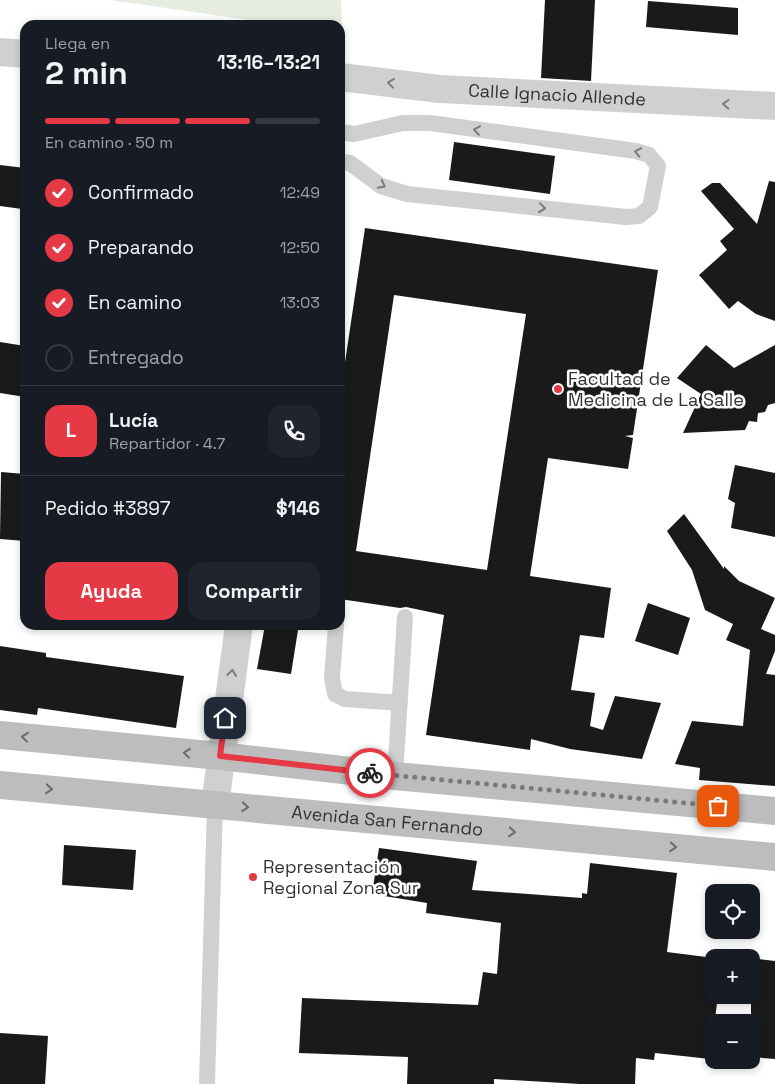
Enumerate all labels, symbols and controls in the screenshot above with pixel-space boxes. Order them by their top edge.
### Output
text: Llega en [45,33,110,54]
text: 13:16–13:21 [217,50,320,75]
text: 2 min [45,53,128,93]
one-way arrow [387,78,395,89]
street label: Calle Ignacio Allende [468,78,647,110]
one-way arrow [722,98,730,109]
one-way arrow [472,125,481,135]
text: En camino · 50 m [45,132,173,153]
one-way arrow [633,147,642,158]
icon: check [45,179,73,207]
one-way arrow [377,179,386,189]
text: Confirmado [88,180,194,205]
text: 12:49 [280,182,320,203]
one-way arrow [538,202,546,213]
icon: check [45,234,73,262]
text: Preparando [88,235,194,260]
text: 12:50 [280,237,320,258]
icon: check [45,289,73,317]
text: En camino [88,290,182,315]
text: 13:03 [280,292,320,313]
text: Entregado [88,345,184,370]
place label: Facultad de Medicina de La Salle [568,367,744,411]
marker: Facultad de Medicina de La Salle [552,383,564,395]
button: phone [268,405,320,457]
text: Lucía [109,408,158,433]
text: L [66,418,76,443]
text: Repartidor · 4.7 [109,433,225,454]
text: Pedido #3897 [45,496,170,521]
text: $146 [276,496,320,521]
button: Ayuda [45,562,178,620]
button: Compartir [188,562,320,620]
one-way arrow [226,669,237,677]
pin [204,697,246,739]
icon: home [211,704,239,732]
one-way arrow [21,732,29,743]
one-way arrow [182,748,190,759]
courier [345,748,395,798]
icon: bike [356,759,384,787]
one-way arrow [45,783,53,794]
pin [697,785,739,827]
icon: bag [704,792,732,820]
street label: Avenida San Fernando [291,800,484,841]
one-way arrow [241,802,249,813]
one-way arrow [508,827,516,838]
one-way arrow [670,842,678,853]
place label: Representación Regional Zona Sur [263,855,419,899]
marker: Representación Regional Zona Sur [247,871,259,883]
map controls [705,884,760,1069]
button: locate [705,884,760,939]
button: + [705,949,760,1004]
button: − [705,1014,760,1069]

